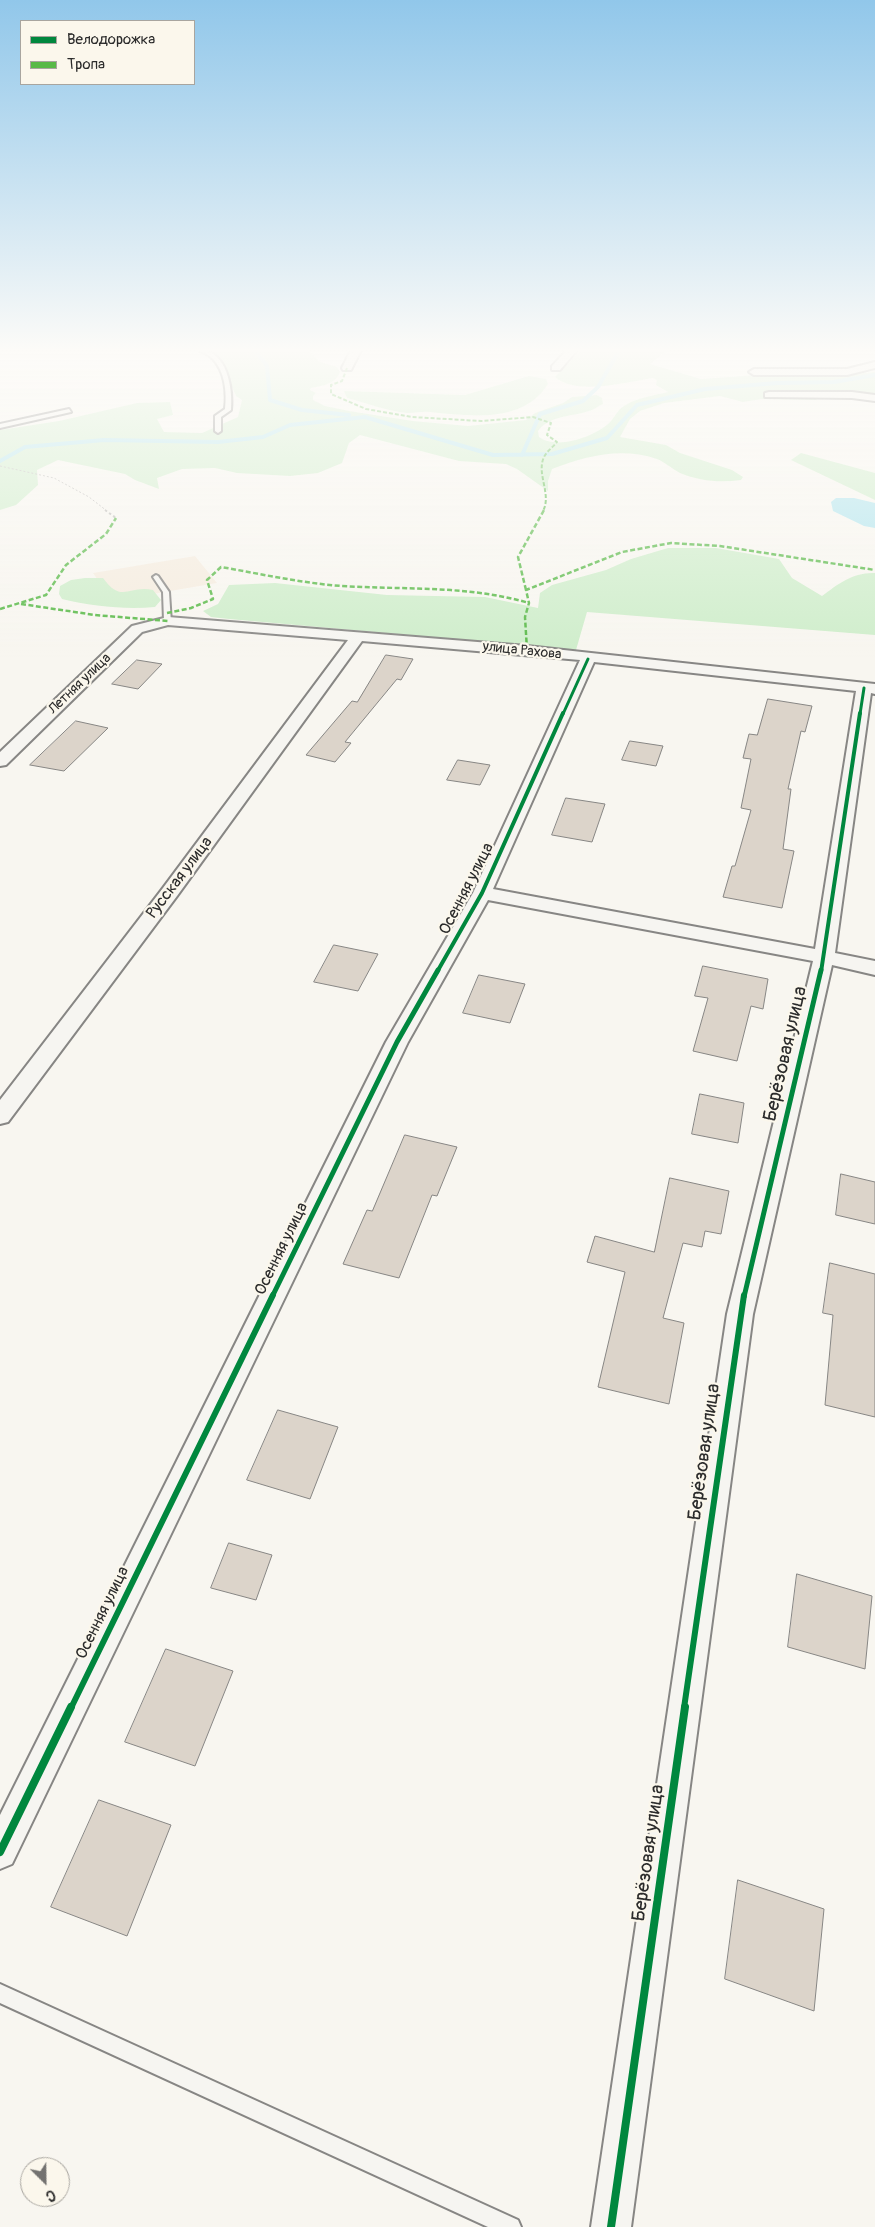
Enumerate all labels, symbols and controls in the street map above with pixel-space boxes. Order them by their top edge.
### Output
legend [20,20,195,85]
text: Велодорожка [67,30,155,49]
text: Тропа [67,55,105,74]
street label: улица Рахова [482,639,562,663]
street label: Летняя улица [45,650,115,718]
street label: Русская улица [143,833,217,923]
street label: Осенняя улица [436,840,498,938]
street label: Берёзовая улица [759,984,813,1124]
street label: Осенняя улица [251,1200,313,1298]
street label: Берёзовая улица [684,1382,726,1522]
street label: Осенняя улица [72,1564,134,1662]
street label: Берёзовая улица [628,1783,670,1923]
north arrow [20,2157,70,2207]
text: С [43,2186,58,2205]

